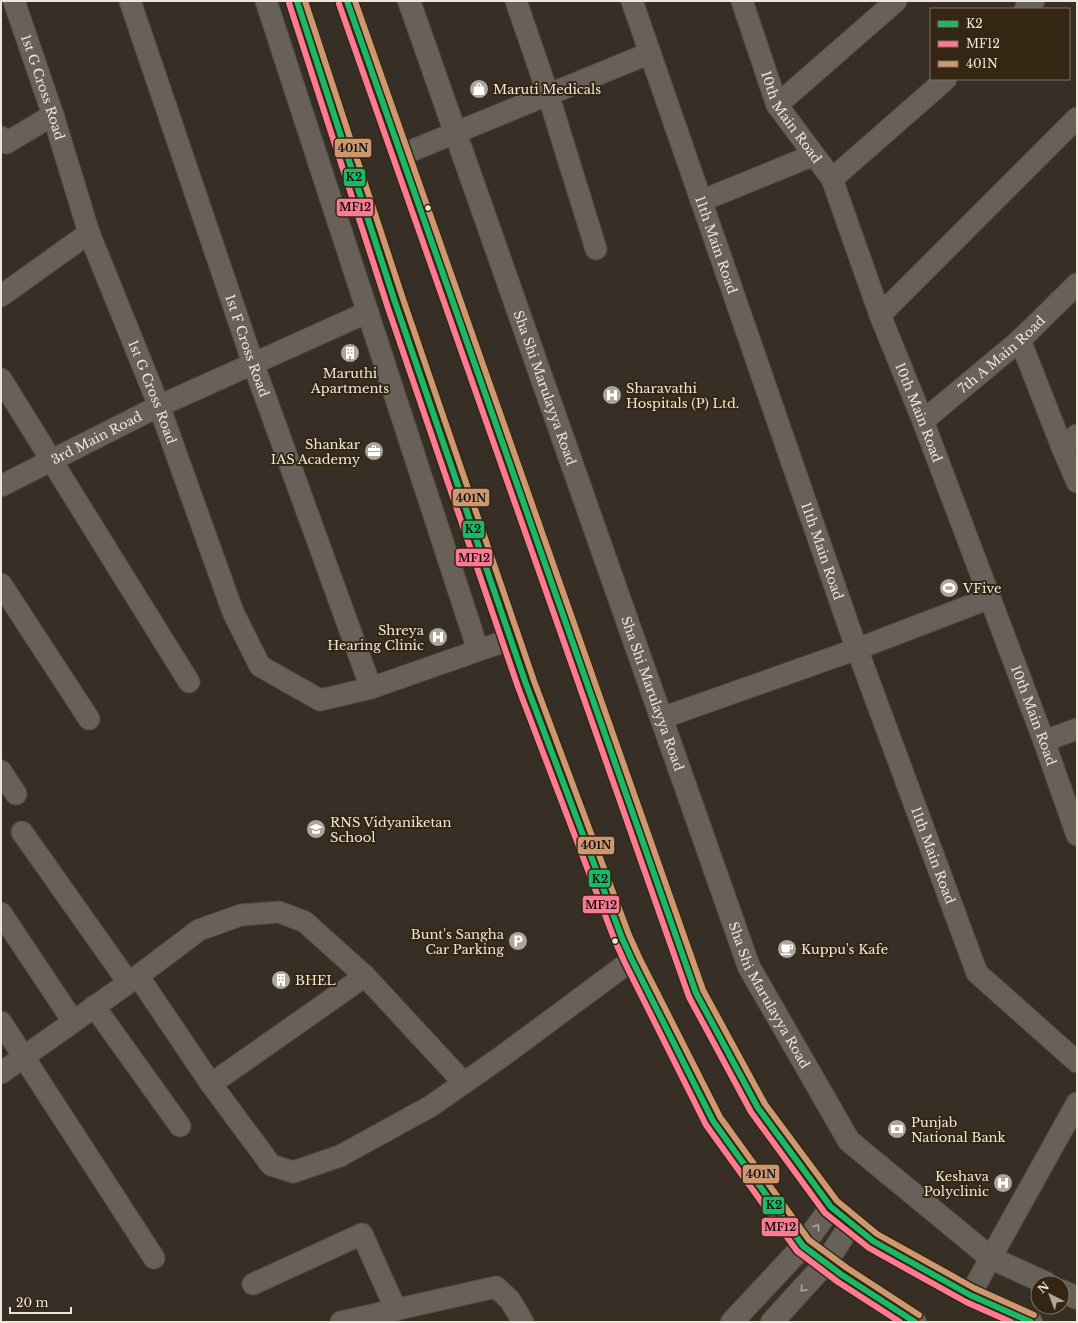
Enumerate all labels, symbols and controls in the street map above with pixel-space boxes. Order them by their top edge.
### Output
legend [930,8,1070,80]
text: K2 [966,16,983,31]
street label: 1st G Cross Road [18,32,69,142]
text: MF12 [966,36,1000,51]
text: 401N [966,56,998,71]
street label: 10th Main Road [758,68,826,167]
shop icon: Maruti Medicals [468,78,490,100]
place label: Maruti Medicals [493,81,601,98]
line badge: 401N [334,138,372,158]
text: 401N [338,141,369,155]
line badge: K2 [343,168,366,187]
text: K2 [346,170,362,184]
street label: 11th Main Road [692,194,741,296]
line badge: MF12 [336,198,374,217]
text: MF12 [339,200,371,214]
unlabelled marker [423,203,433,213]
street label: 1st F Cross Road [222,292,273,399]
street label: Sha Shi Marulayya Road [510,308,580,468]
street label: 7th A Main Road [954,312,1049,397]
street label: 1st G Cross Road [125,337,180,446]
building icon: Maruthi Apartments [339,342,361,364]
street label: 10th Main Road [892,360,946,465]
place label: Maruthi Apartments [310,365,389,397]
place label: Sharavathi Hospitals (P) Ltd. [626,380,739,412]
hospital icon: Sharavathi Hospitals (P) Ltd. [601,384,623,406]
street label: 3rd Main Road [48,407,145,468]
place label: Shankar IAS Academy [271,436,361,468]
office icon: Shankar IAS Academy [363,440,385,462]
line badge: 401N [452,488,490,507]
text: 401N [456,491,487,505]
street label: 11th Main Road [798,500,847,602]
line badge: K2 [462,520,485,539]
text: K2 [465,522,481,536]
line badge: MF12 [455,548,493,567]
text: MF12 [458,551,490,565]
sports icon: VFive [938,577,960,599]
place label: VFive [962,580,1001,597]
street label: Sha Shi Marulayya Road [618,614,688,773]
place label: Shreya Hearing Clinic [327,622,425,654]
hospital icon: Shreya Hearing Clinic [427,626,449,648]
street label: 10th Main Road [1008,663,1060,768]
street label: 11th Main Road [908,804,959,907]
place label: RNS Vidyaniketan School [330,814,452,846]
school or university icon: RNS Vidyaniketan School [305,818,327,840]
line badge: 401N [577,836,615,855]
text: 401N [581,838,612,852]
line badge: K2 [588,869,611,888]
text: K2 [592,872,608,886]
line badge: MF12 [582,895,620,914]
text: MF12 [585,898,617,912]
street label: Sha Shi Marulayya Road [725,919,814,1072]
place label: Bunt's Sangha Car Parking [411,926,505,958]
parking icon: Bunt's Sangha Car Parking [507,930,529,952]
unlabelled marker [610,936,620,946]
cafe icon: Kuppu's Kafe [776,938,798,960]
place label: Kuppu's Kafe [801,941,888,958]
building icon: BHEL [270,969,292,991]
place label: BHEL [295,972,336,989]
place label: Punjab National Bank [911,1114,1006,1146]
bank icon: Punjab National Bank [886,1118,908,1140]
line badge: 401N [742,1164,780,1184]
text: 401N [746,1167,777,1181]
place label: Keshava Polyclinic [924,1168,990,1200]
hospital icon: Keshava Polyclinic [992,1172,1014,1194]
line badge: K2 [762,1196,785,1215]
text: K2 [766,1198,782,1212]
line badge: MF12 [761,1217,799,1237]
text: MF12 [764,1220,796,1234]
one-way arrow [812,1224,819,1231]
north arrow [1030,1275,1070,1315]
text: N [1035,1278,1052,1296]
one-way arrow [800,1284,807,1291]
scale bar [10,1289,71,1315]
text: 20 m [16,1295,48,1310]

